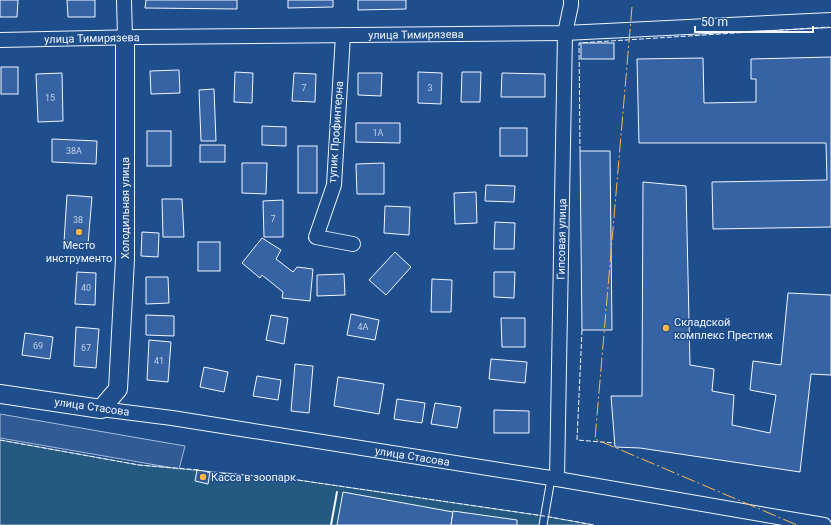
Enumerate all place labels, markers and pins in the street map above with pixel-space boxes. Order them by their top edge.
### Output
marker: Место инструменто [74,227,84,237]
place label: Место инструменто [46,239,112,265]
place label: Складской комплекс Престиж [674,316,773,342]
marker: Складской комплекс Престиж [661,323,671,333]
place label: Касса в зоопарк [211,471,296,484]
marker: Касса в зоопарк [198,472,208,482]

